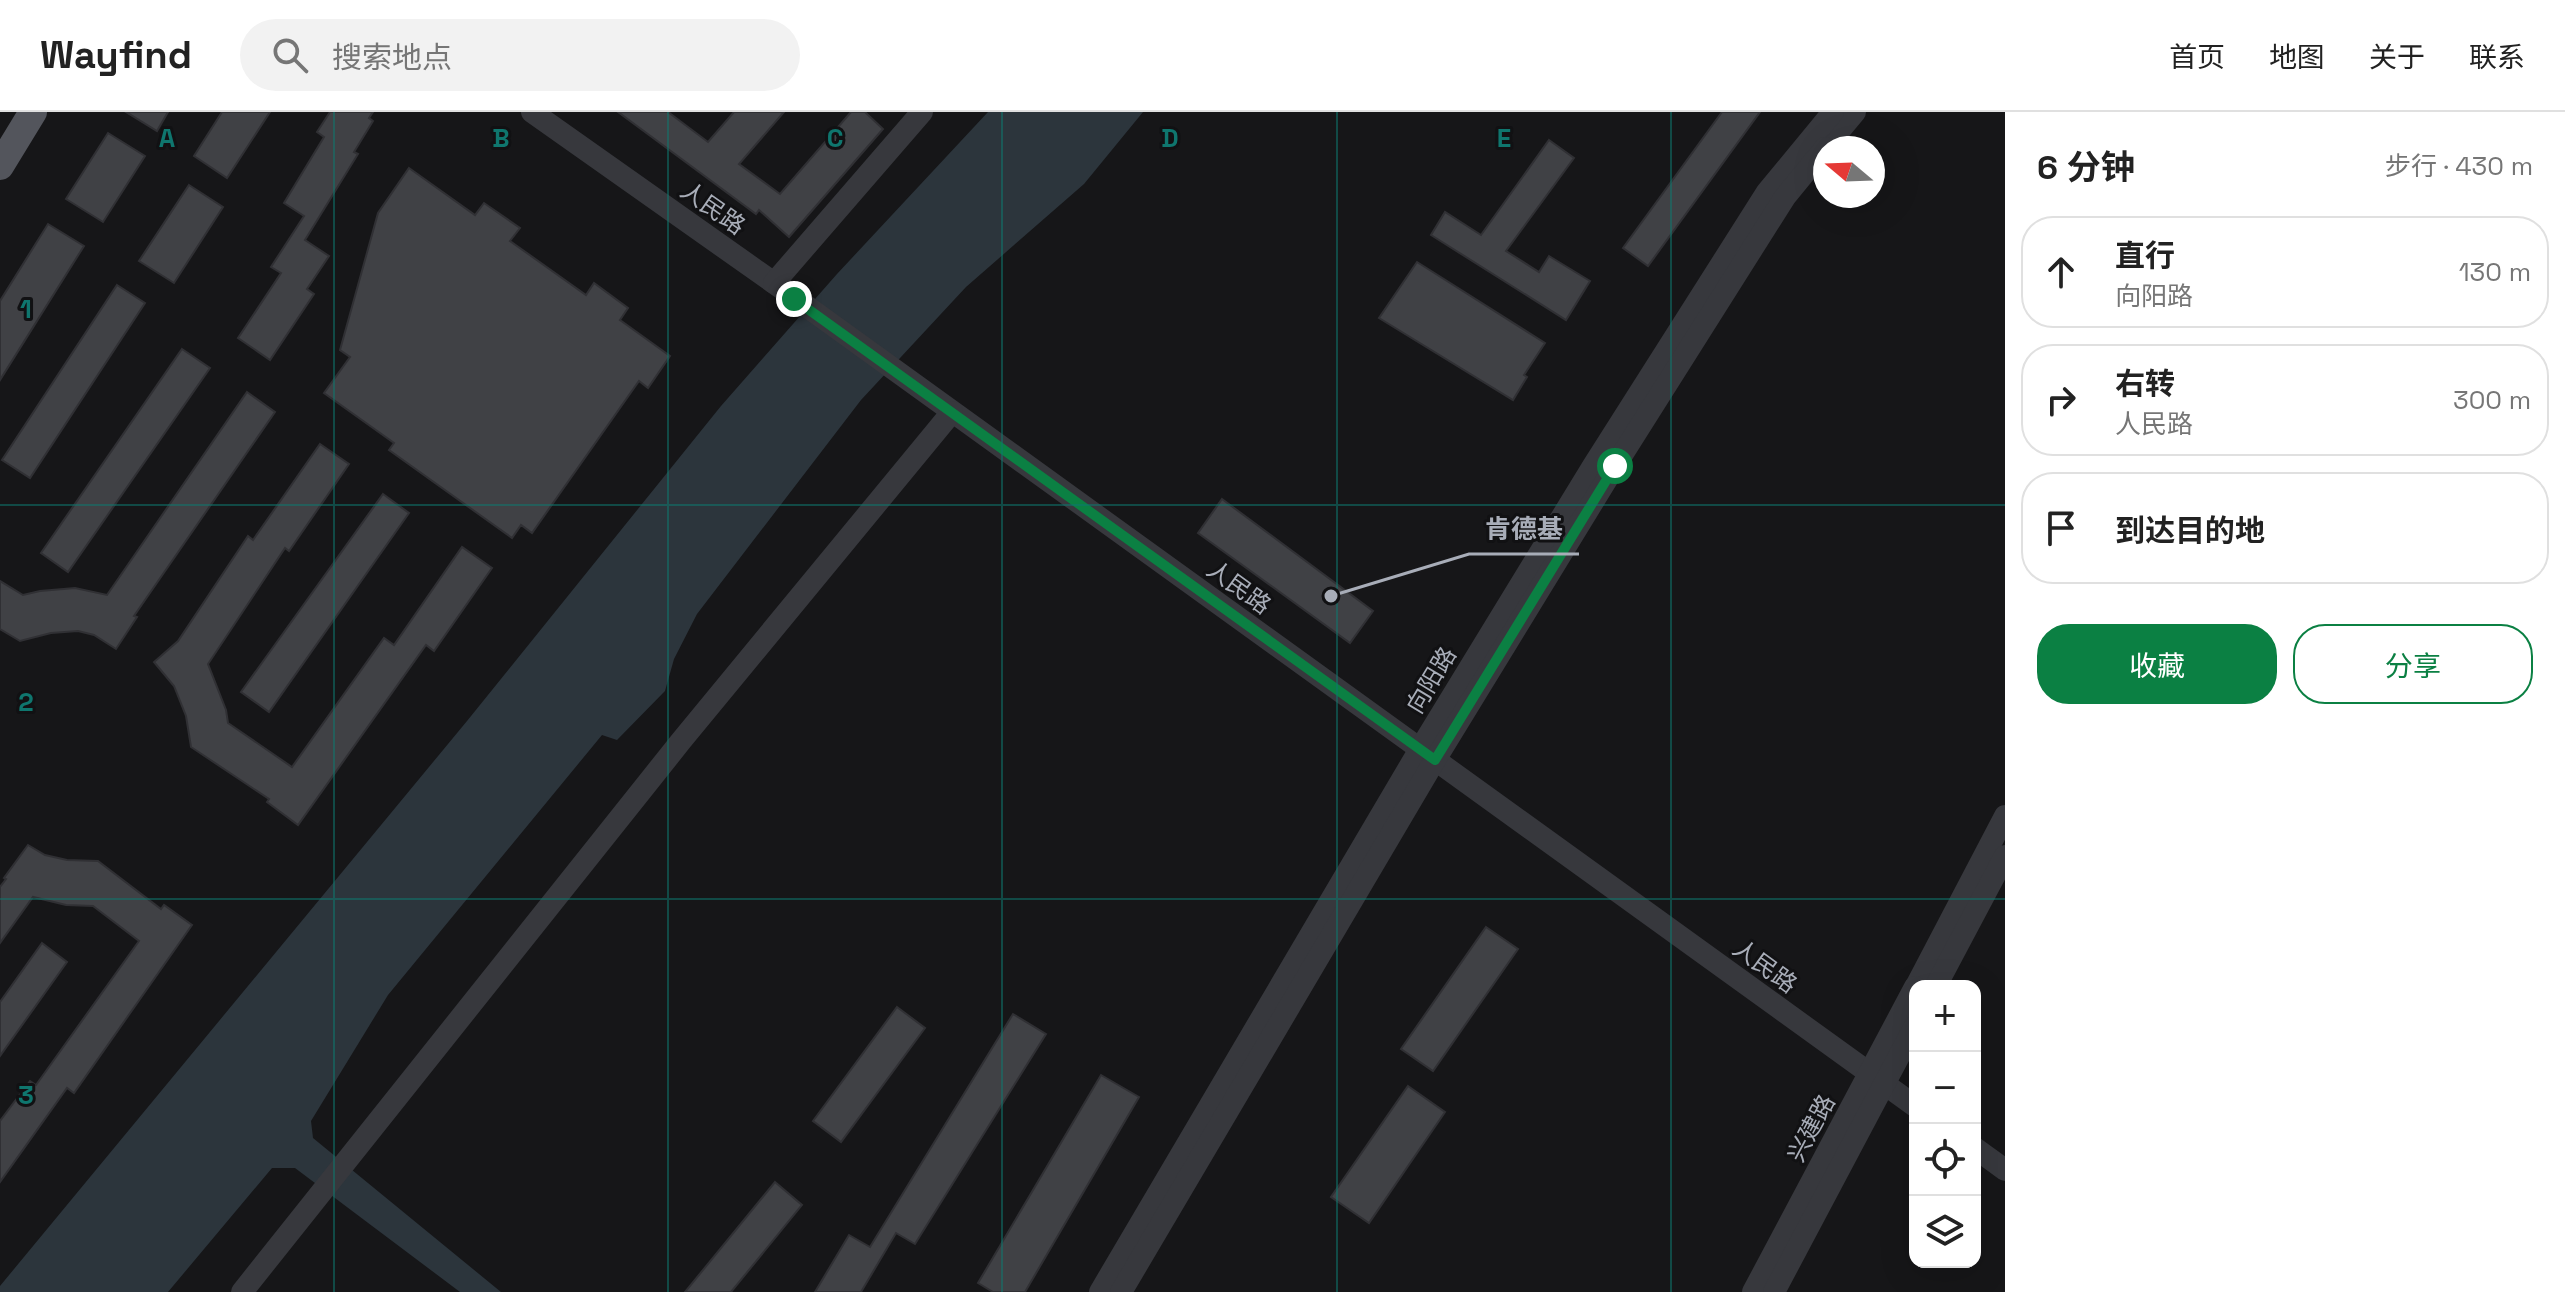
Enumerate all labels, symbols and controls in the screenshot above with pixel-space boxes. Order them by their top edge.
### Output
search box [240,19,800,91]
text: Wayfind [40,31,192,79]
icon: search [268,33,312,77]
text: 搜索地点 [332,38,452,77]
text: 首页 [2169,39,2225,75]
text: 地图 [2269,39,2325,75]
text: 关于 [2369,39,2425,75]
text: 联系 [2469,39,2525,75]
text: A [159,121,176,155]
text: B [492,121,510,155]
text: C [827,121,843,155]
text: D [1161,121,1179,155]
text: E [1497,121,1511,155]
north arrow [1813,136,1885,208]
text: 6 分钟 [2037,146,2135,189]
text: 步行 · 430 m [2385,149,2533,183]
street label: 人民路 [675,175,751,241]
text: 直行 [2115,236,2175,275]
icon: ahead [2039,250,2083,294]
text: 130 m [2459,255,2531,289]
text: 向阳路 [2115,279,2193,313]
route end [776,281,812,317]
text: 1 [20,292,32,326]
text: 右转 [2115,364,2175,403]
icon: right [2039,378,2083,422]
text: 300 m [2453,383,2531,417]
text: 人民路 [2115,407,2193,441]
route start [1597,448,1633,484]
callout: 肯德基 [1469,504,1579,554]
icon: arrive [2039,506,2083,550]
text: 到达目的地 [2115,511,2265,550]
text: 肯德基 [1485,512,1563,546]
street label: 人民路 [1201,553,1277,621]
button: 收藏 [2037,624,2277,704]
button: 分享 [2293,624,2533,704]
street label: 向阳路 [1399,641,1463,719]
text: 2 [18,685,34,719]
street label: 人民路 [1727,932,1803,1000]
map controls [1909,980,1981,1268]
button: + [1909,980,1981,1052]
button: − [1909,1052,1981,1124]
text: 3 [18,1078,34,1112]
street label: 兴建路 [1780,1089,1842,1167]
button: locate [1909,1124,1981,1196]
button: layers [1909,1196,1981,1268]

